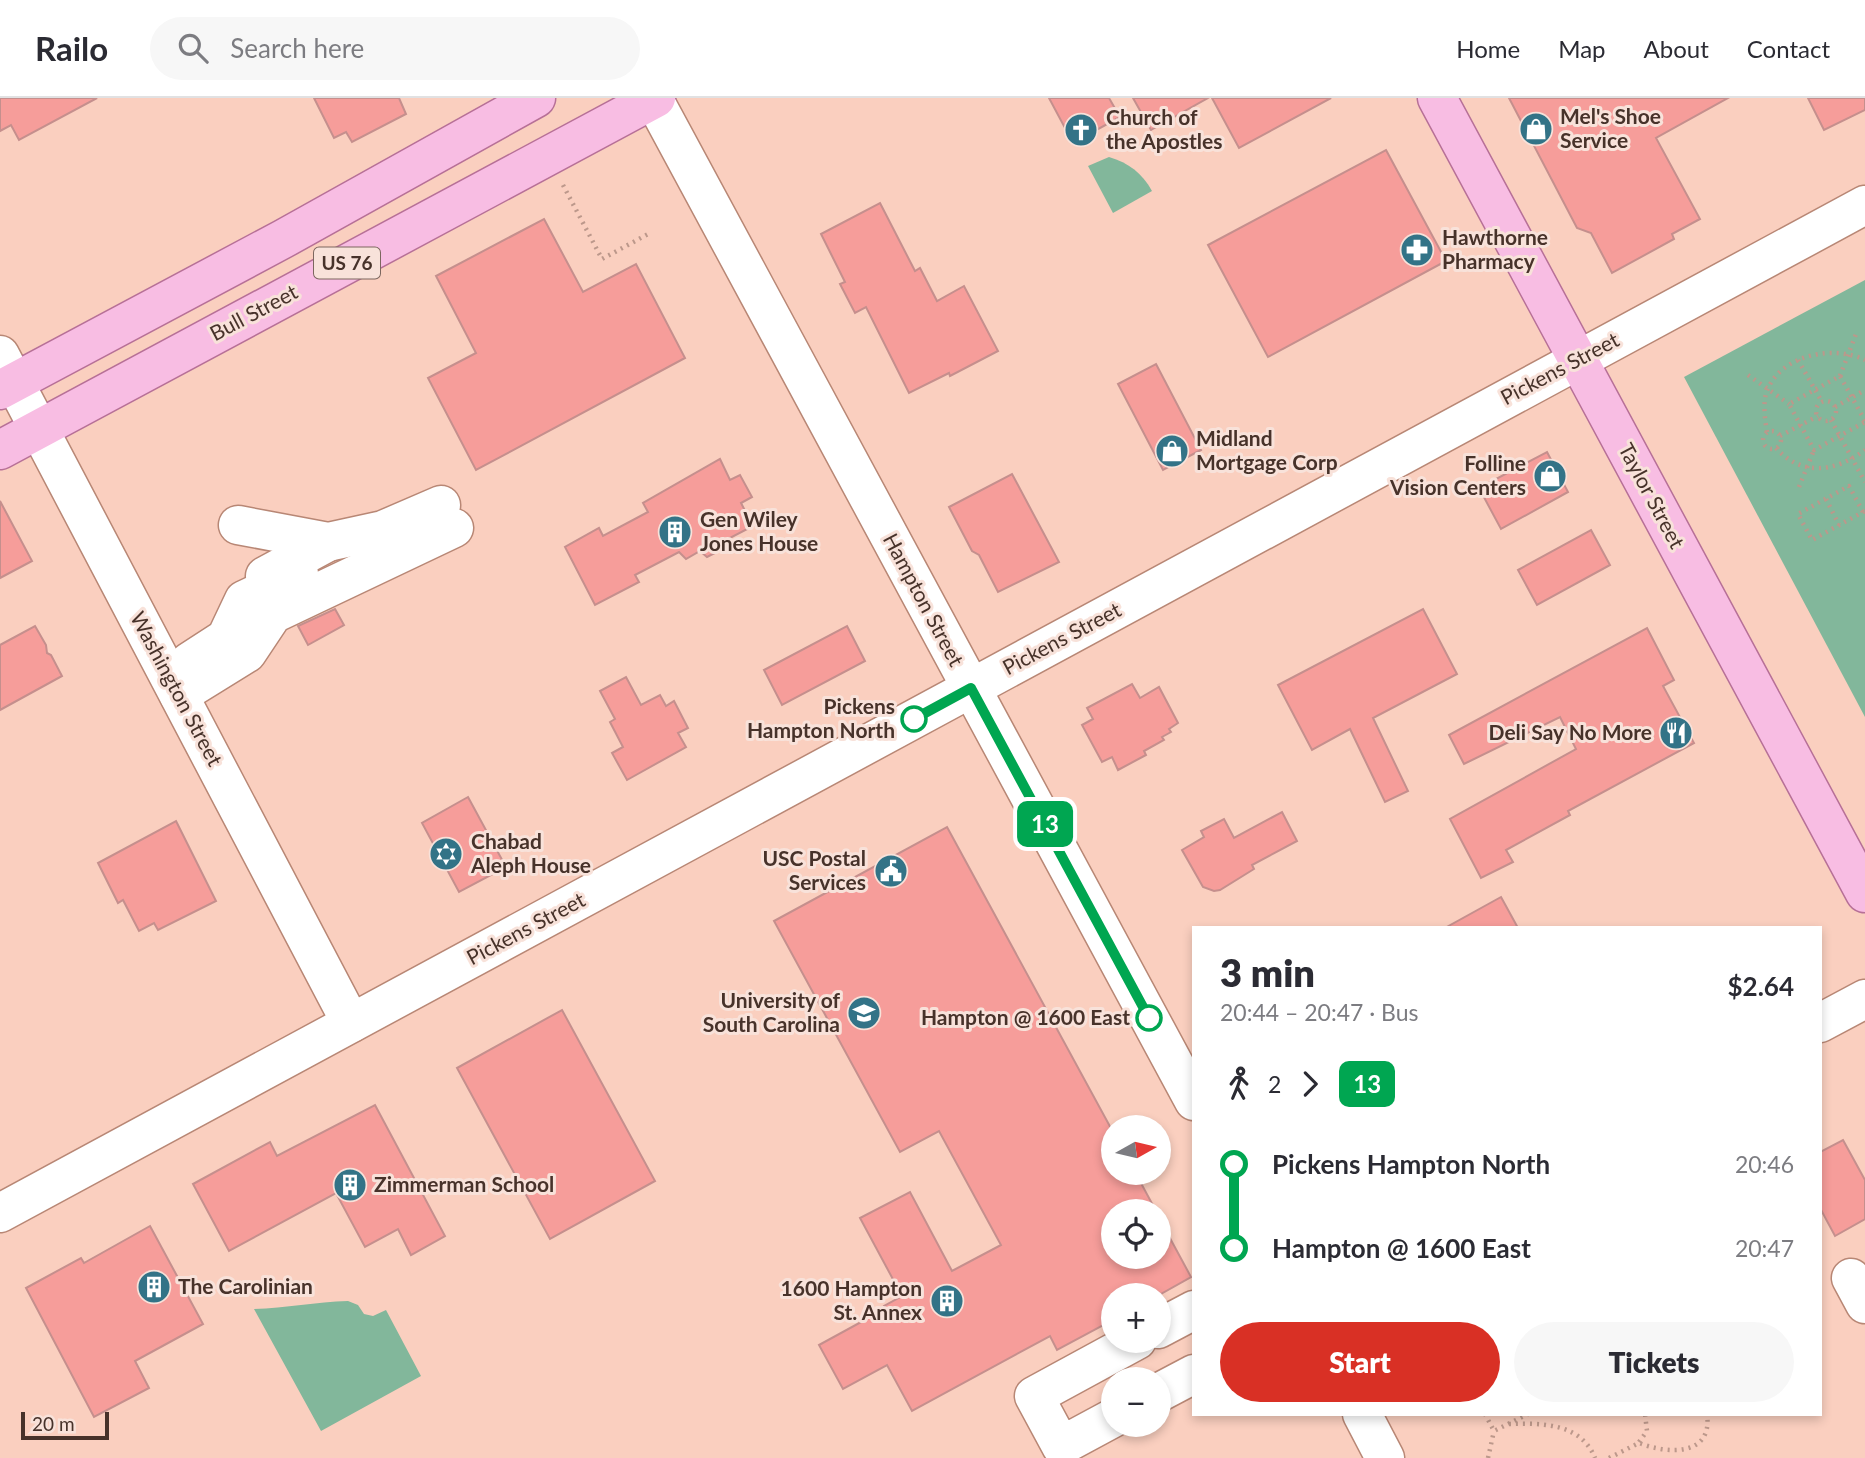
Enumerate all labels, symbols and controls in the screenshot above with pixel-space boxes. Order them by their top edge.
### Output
search box [150,17,640,80]
text: Railo [35,28,108,68]
icon: search [174,29,212,67]
text: Search here [230,32,364,64]
text: Home [1456,34,1520,63]
text: Map [1558,34,1606,63]
text: About [1644,34,1709,63]
text: Contact [1747,34,1830,63]
place label: Mel's Shoe Service [1560,103,1661,152]
place label: Church of the Apostles [1106,104,1223,153]
shop icon: Mel's Shoe Service [1517,110,1555,148]
church icon: Church of the Apostles [1062,111,1100,149]
place label: Hawthorne Pharmacy [1442,224,1548,273]
pharmacy icon: Hawthorne Pharmacy [1398,231,1436,269]
road number: US 76 [314,248,380,279]
street label: Bull Street [205,278,302,345]
street label: Pickens Street [1496,326,1623,409]
place label: Midland Mortgage Corp [1196,425,1338,474]
shop icon: Midland Mortgage Corp [1153,432,1191,470]
street label: Taylor Street [1614,438,1691,553]
place label: Folline Vision Centers [1389,450,1526,499]
shop icon: Folline Vision Centers [1531,457,1569,495]
place label: Gen Wiley Jones House [700,506,818,555]
building icon: Gen Wiley Jones House [656,513,694,551]
street label: Hampton Street [879,529,970,670]
street label: Pickens Street [998,596,1125,679]
street label: Washington Street [126,607,229,770]
place label: Pickens Hampton North [747,693,895,742]
marker: Pickens Hampton North [901,706,927,732]
restaurant icon: Deli Say No More [1657,714,1695,752]
place label: Deli Say No More [1489,719,1652,744]
line badge: 13 [1014,801,1076,847]
text: 13 [1031,809,1059,838]
place label: Chabad Aleph House [470,828,591,877]
synagogue icon: Chabad Aleph House [427,835,465,873]
place label: USC Postal Services [762,845,866,894]
public building icon: USC Postal Services [872,852,910,890]
street label: Pickens Street [462,886,589,969]
text: 3 min [1220,949,1315,995]
text: $2.64 [1728,970,1794,1002]
place label: University of South Carolina [703,987,840,1036]
school or university icon: University of South Carolina [845,994,883,1032]
text: 20:44 – 20:47 · Bus [1220,998,1419,1026]
place label: Hampton @ 1600 East [921,1004,1130,1029]
marker: Hampton @ 1600 East [1136,1005,1162,1031]
icon: walk [1220,1065,1258,1103]
icon: forward [1291,1065,1329,1103]
text: 13 [1353,1069,1381,1098]
text: 2 [1268,1070,1281,1098]
north arrow [1101,1115,1171,1185]
map controls [1101,1115,1171,1437]
text: Pickens Hampton North [1272,1148,1550,1180]
text: 20:46 [1735,1150,1794,1178]
building icon: Zimmerman School [331,1166,369,1204]
place label: Zimmerman School [374,1171,554,1196]
button: locate [1101,1199,1171,1269]
text: Hampton @ 1600 East [1272,1232,1531,1264]
text: 20:47 [1735,1234,1794,1262]
building icon: The Carolinian [135,1268,173,1306]
place label: The Carolinian [178,1273,313,1298]
place label: 1600 Hampton St. Annex [781,1275,922,1324]
building icon: 1600 Hampton St. Annex [928,1282,966,1320]
button: + [1101,1283,1171,1353]
button: Start [1220,1322,1500,1402]
button: Tickets [1514,1322,1794,1402]
button: − [1101,1367,1171,1437]
scale bar [21,1409,108,1441]
text: 20 m [32,1412,75,1435]

